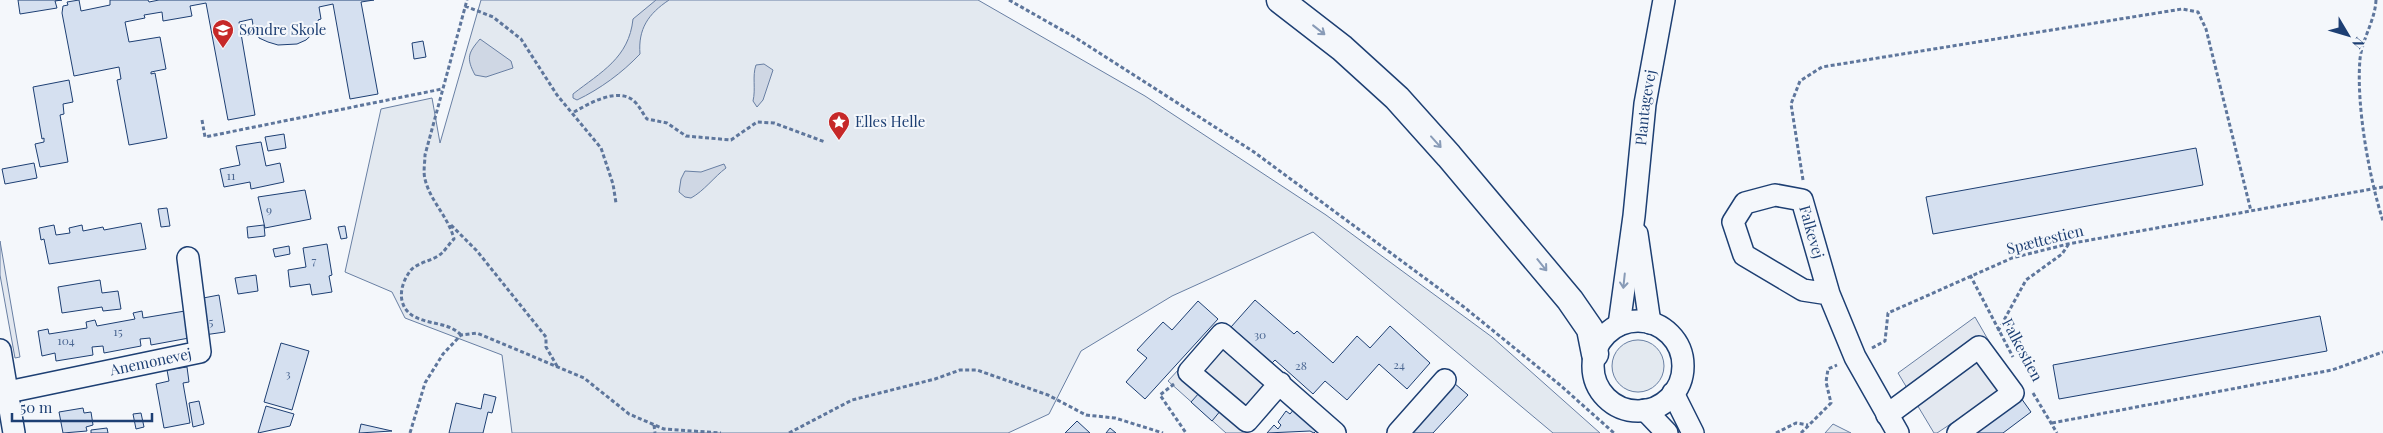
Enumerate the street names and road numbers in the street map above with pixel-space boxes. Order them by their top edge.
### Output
street label: Plantagevej [1630,68,1660,146]
street label: Falkevej [1795,203,1829,261]
street label: Spættestien [2004,220,2085,258]
street label: Falkestien [1998,315,2048,384]
street label: Anemonevej [107,343,193,380]

